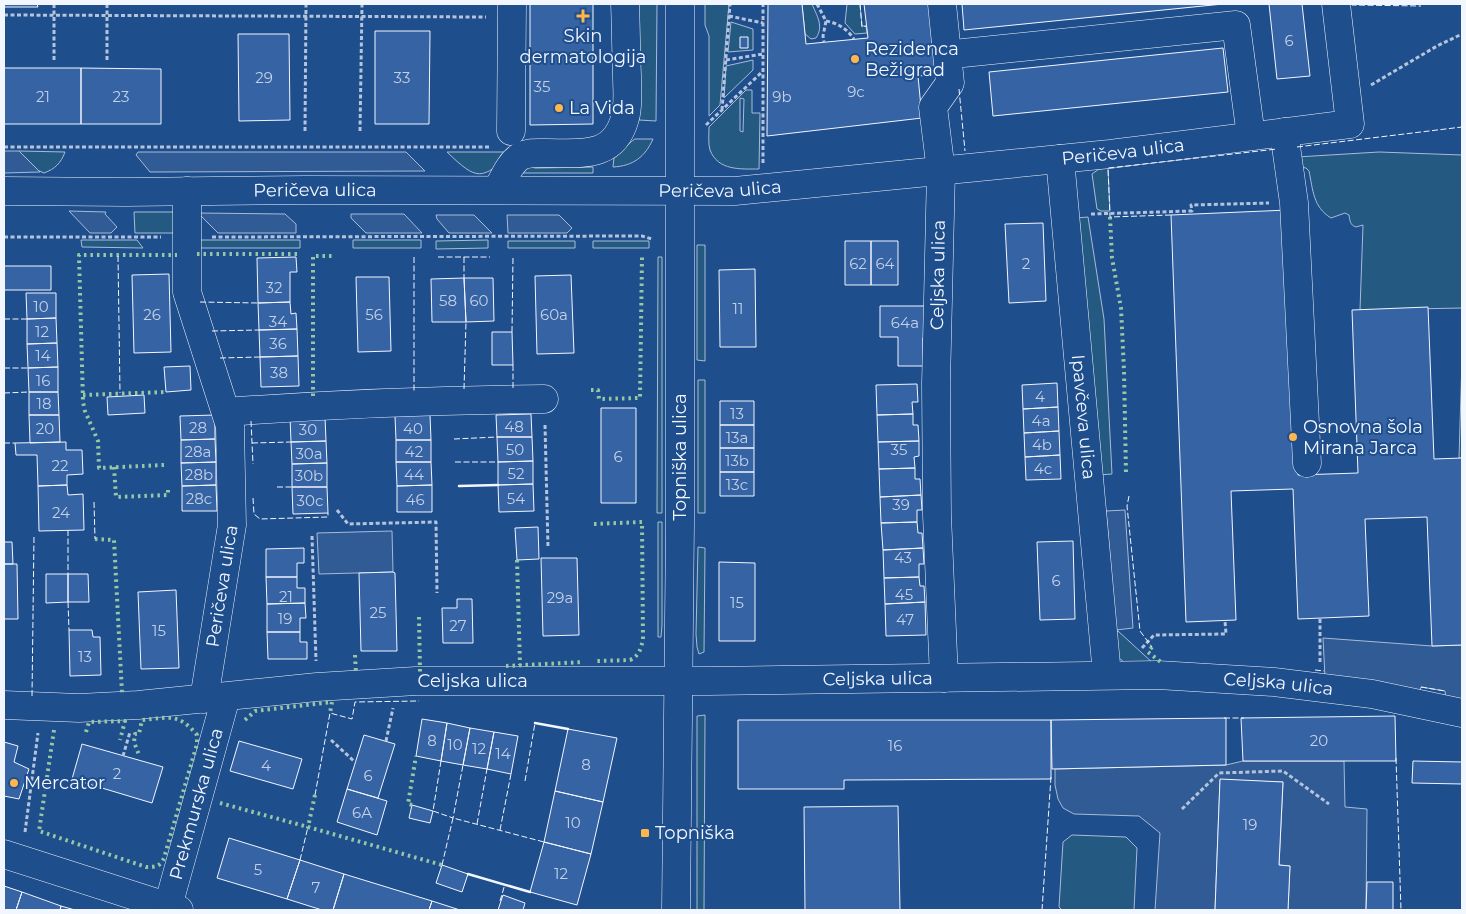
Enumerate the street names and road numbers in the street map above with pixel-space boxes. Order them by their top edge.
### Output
street label: Peričeva ulica [1061,134,1186,170]
street label: Peričeva ulica [658,175,783,202]
street label: Peričeva ulica [253,179,377,202]
street label: Celjska ulica [926,220,950,330]
street label: Ipavčeva ulica [1067,353,1100,480]
street label: Topniška ulica [669,393,691,521]
street label: Peričeva ulica [201,523,243,649]
street label: Celjska ulica [822,667,933,690]
street label: Celjska ulica [1223,668,1335,700]
street label: Celjska ulica [418,670,528,692]
street label: Prekmurska ulica [165,726,228,882]

